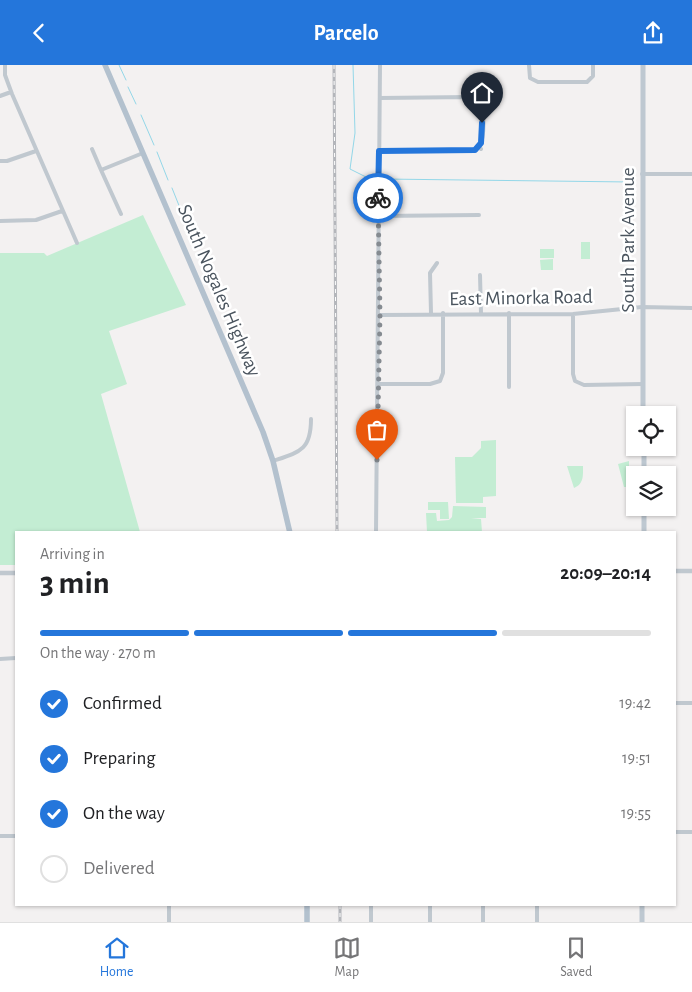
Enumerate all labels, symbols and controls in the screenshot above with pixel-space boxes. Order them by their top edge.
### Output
icon: back [25,19,53,47]
icon: share [639,19,667,47]
text: Parcelo [313,22,379,44]
pin [461,72,503,123]
icon: home [468,79,496,107]
street label: South Park Avenue [618,167,638,313]
courier [353,173,403,223]
icon: bike [364,184,392,212]
street label: South Nogales Highway [174,201,265,380]
street label: East Minorka Road [449,287,593,309]
map controls [626,406,676,516]
button: locate [626,406,676,456]
pin [356,409,398,460]
icon: bag [363,416,391,444]
button: layers [626,466,676,516]
text: Arriving in [40,546,105,562]
text: 20:09–20:14 [560,564,651,583]
text: 3 min [40,567,110,599]
text: On the way · 270 m [40,645,156,661]
icon: check [40,690,68,718]
text: Confirmed [83,694,162,713]
text: 19:42 [619,695,651,711]
icon: check [40,745,68,773]
text: Preparing [83,749,156,768]
text: 19:51 [622,750,651,766]
icon: check [40,800,68,828]
text: On the way [83,804,165,823]
text: 19:55 [621,805,651,821]
text: Delivered [83,859,155,878]
tab: Home [100,934,133,981]
tab: Map [333,934,361,981]
tab: Saved [560,934,592,981]

